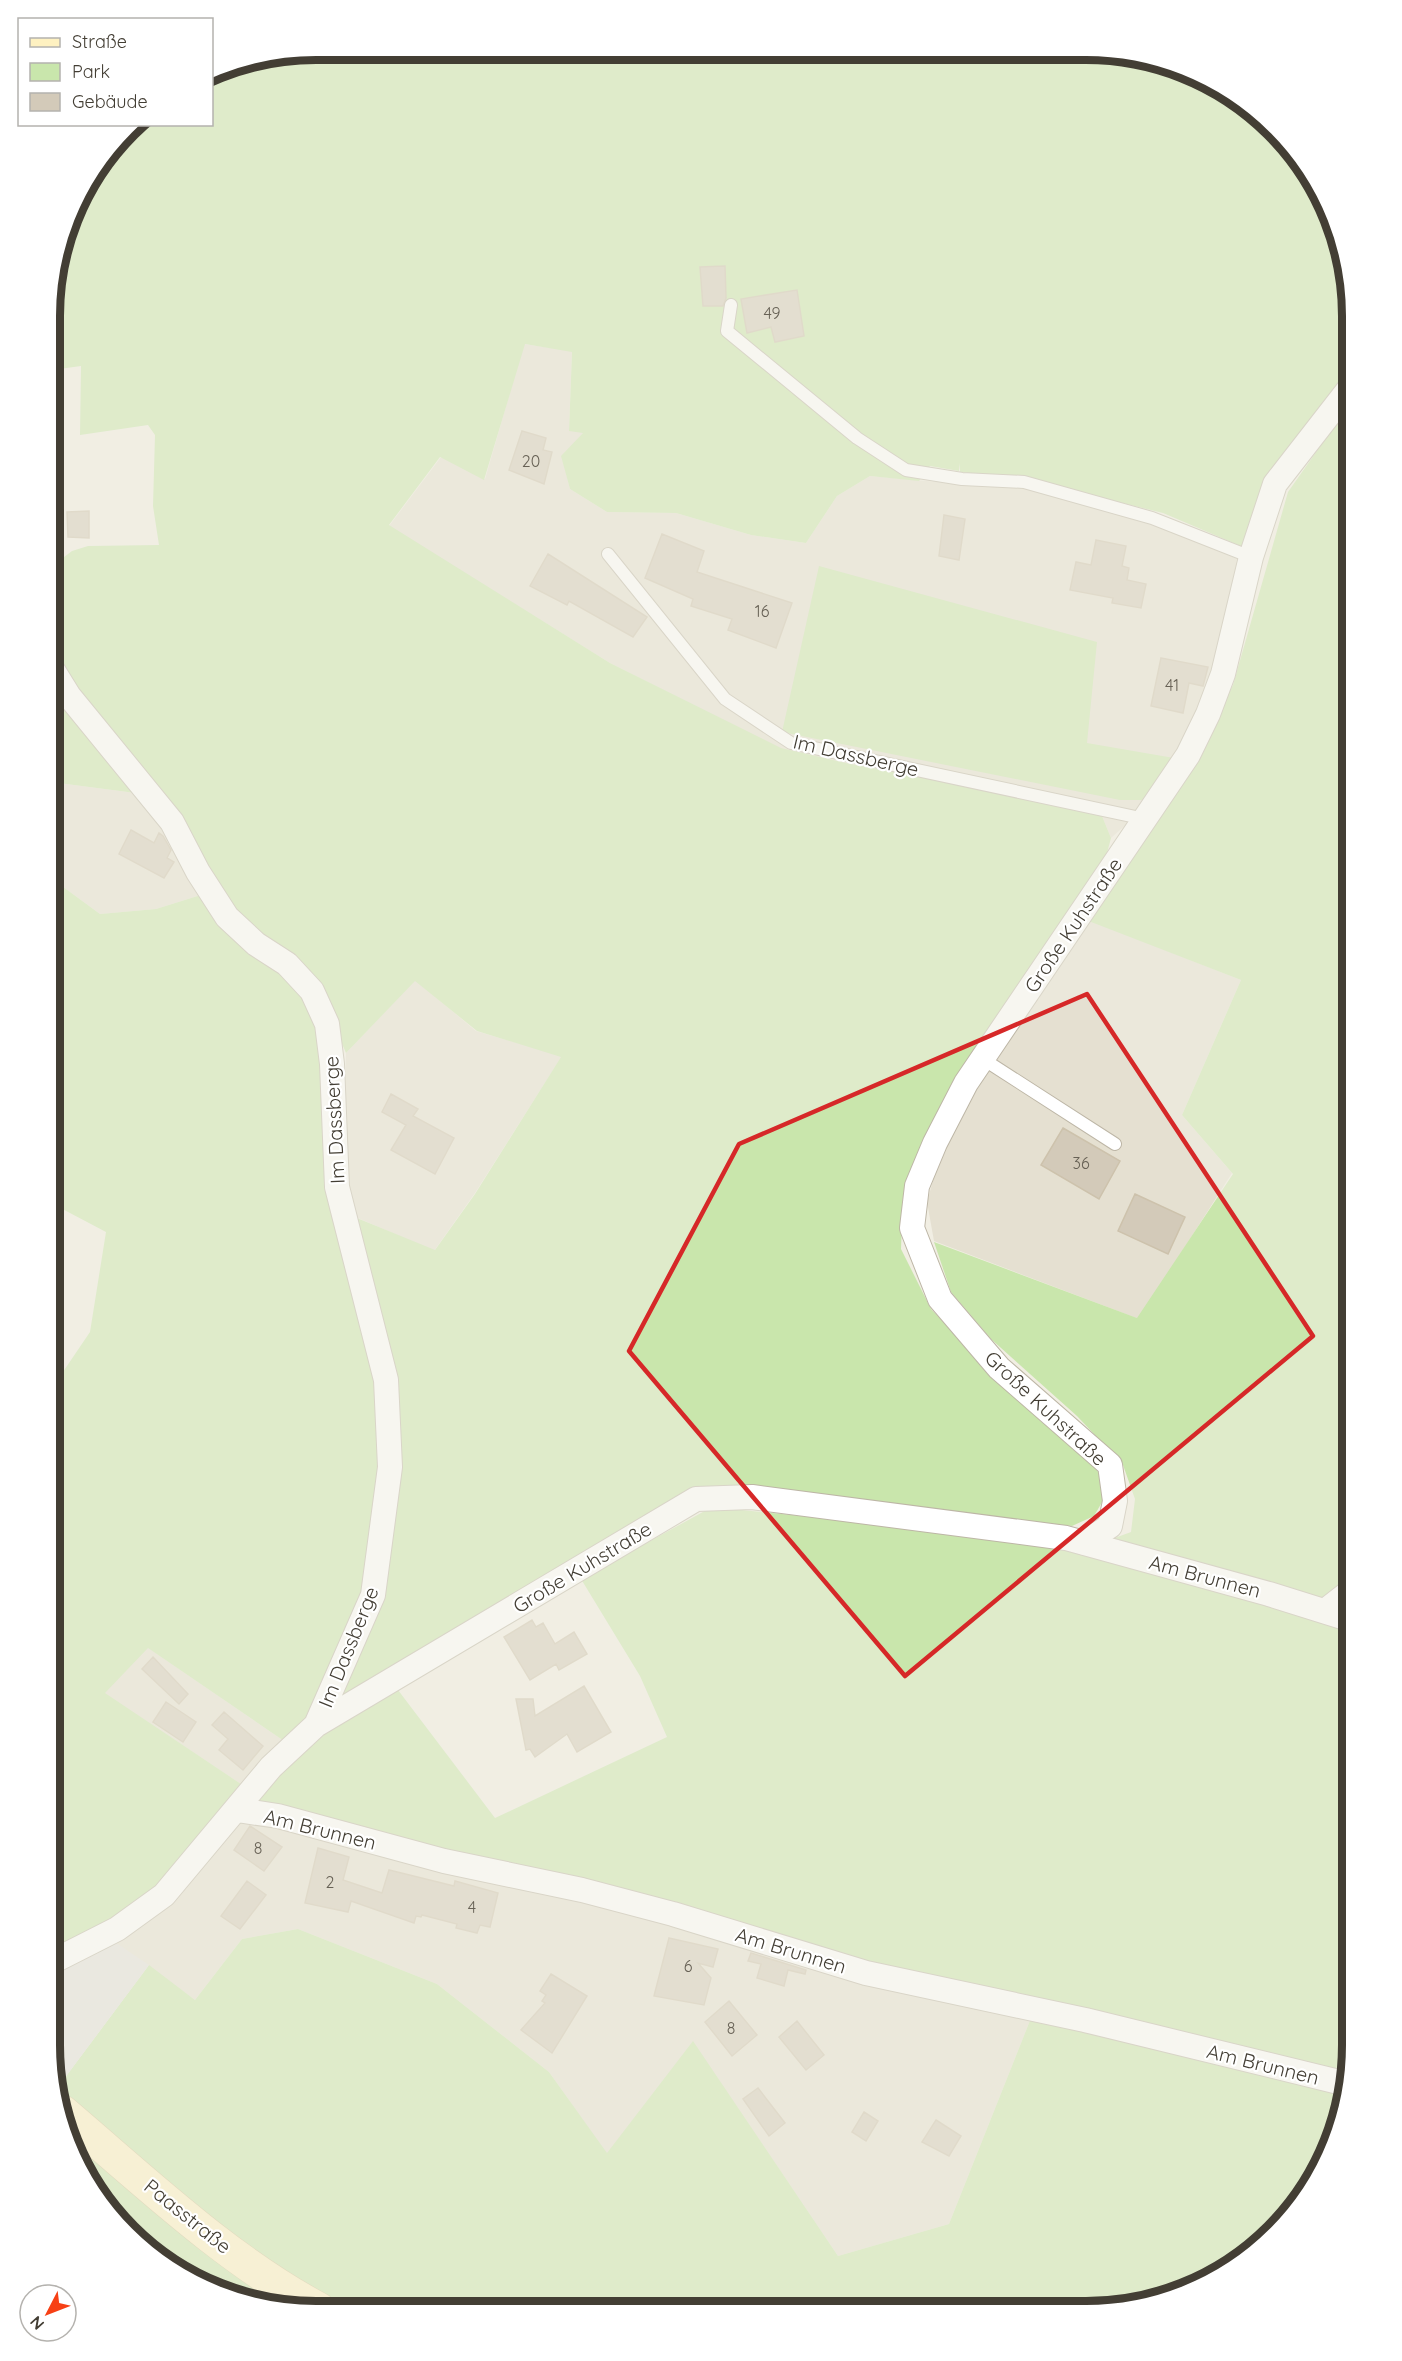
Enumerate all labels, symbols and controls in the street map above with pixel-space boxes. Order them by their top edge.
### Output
legend [18,18,213,126]
text: Straße [72,30,127,53]
text: Park [72,60,110,83]
text: Gebäude [72,90,148,113]
house number: 49 [763,303,781,323]
house number: 20 [522,451,540,471]
house number: 16 [755,601,770,621]
house number: 41 [1165,675,1179,695]
street label: Im Dassberge [791,728,921,782]
street label: Große Kuhstraße [1019,853,1127,997]
street label: Im Dassberge [318,1055,350,1185]
house number: 36 [1073,1153,1090,1173]
street label: Große Kuhstraße [980,1345,1112,1471]
street label: Große Kuhstraße [508,1516,656,1618]
street label: Am Brunnen [1146,1549,1264,1603]
street label: Im Dassberge [312,1583,384,1711]
street label: Am Brunnen [261,1803,379,1855]
house number: 8 [254,1838,262,1858]
house number: 2 [326,1872,335,1892]
house number: 4 [468,1897,476,1917]
street label: Am Brunnen [732,1921,850,1979]
house number: 6 [684,1956,693,1976]
house number: 8 [727,2018,735,2038]
street label: Am Brunnen [1204,2038,1322,2090]
street label: Paasstraße [139,2173,237,2259]
north arrow [18,2283,78,2343]
text: N [25,2312,48,2334]

